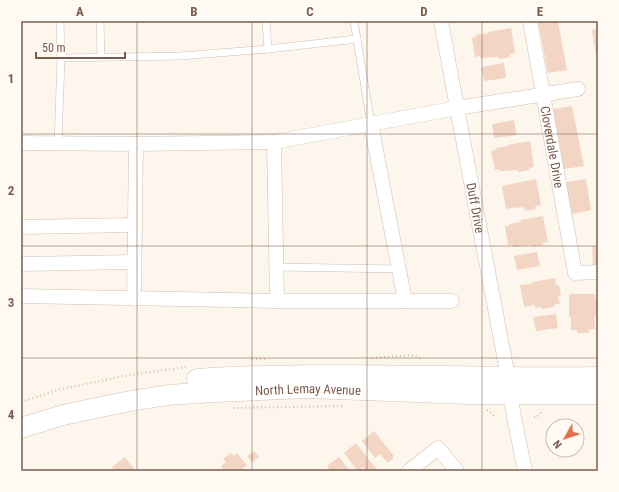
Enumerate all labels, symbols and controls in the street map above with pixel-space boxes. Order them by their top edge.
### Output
text: A [76,4,84,19]
text: B [190,4,198,19]
text: C [306,4,314,19]
text: D [420,4,428,19]
text: E [537,4,544,19]
scale bar [36,34,125,60]
text: 50 m [42,41,66,55]
text: 1 [8,71,14,86]
street label: Cloverdale Drive [538,105,567,189]
street label: Duff Drive [464,181,488,234]
text: 2 [8,183,15,198]
text: 3 [8,295,14,310]
street label: North Lemay Avenue [255,380,361,398]
text: 4 [8,407,15,422]
north arrow [545,418,585,458]
text: N [550,437,565,451]

